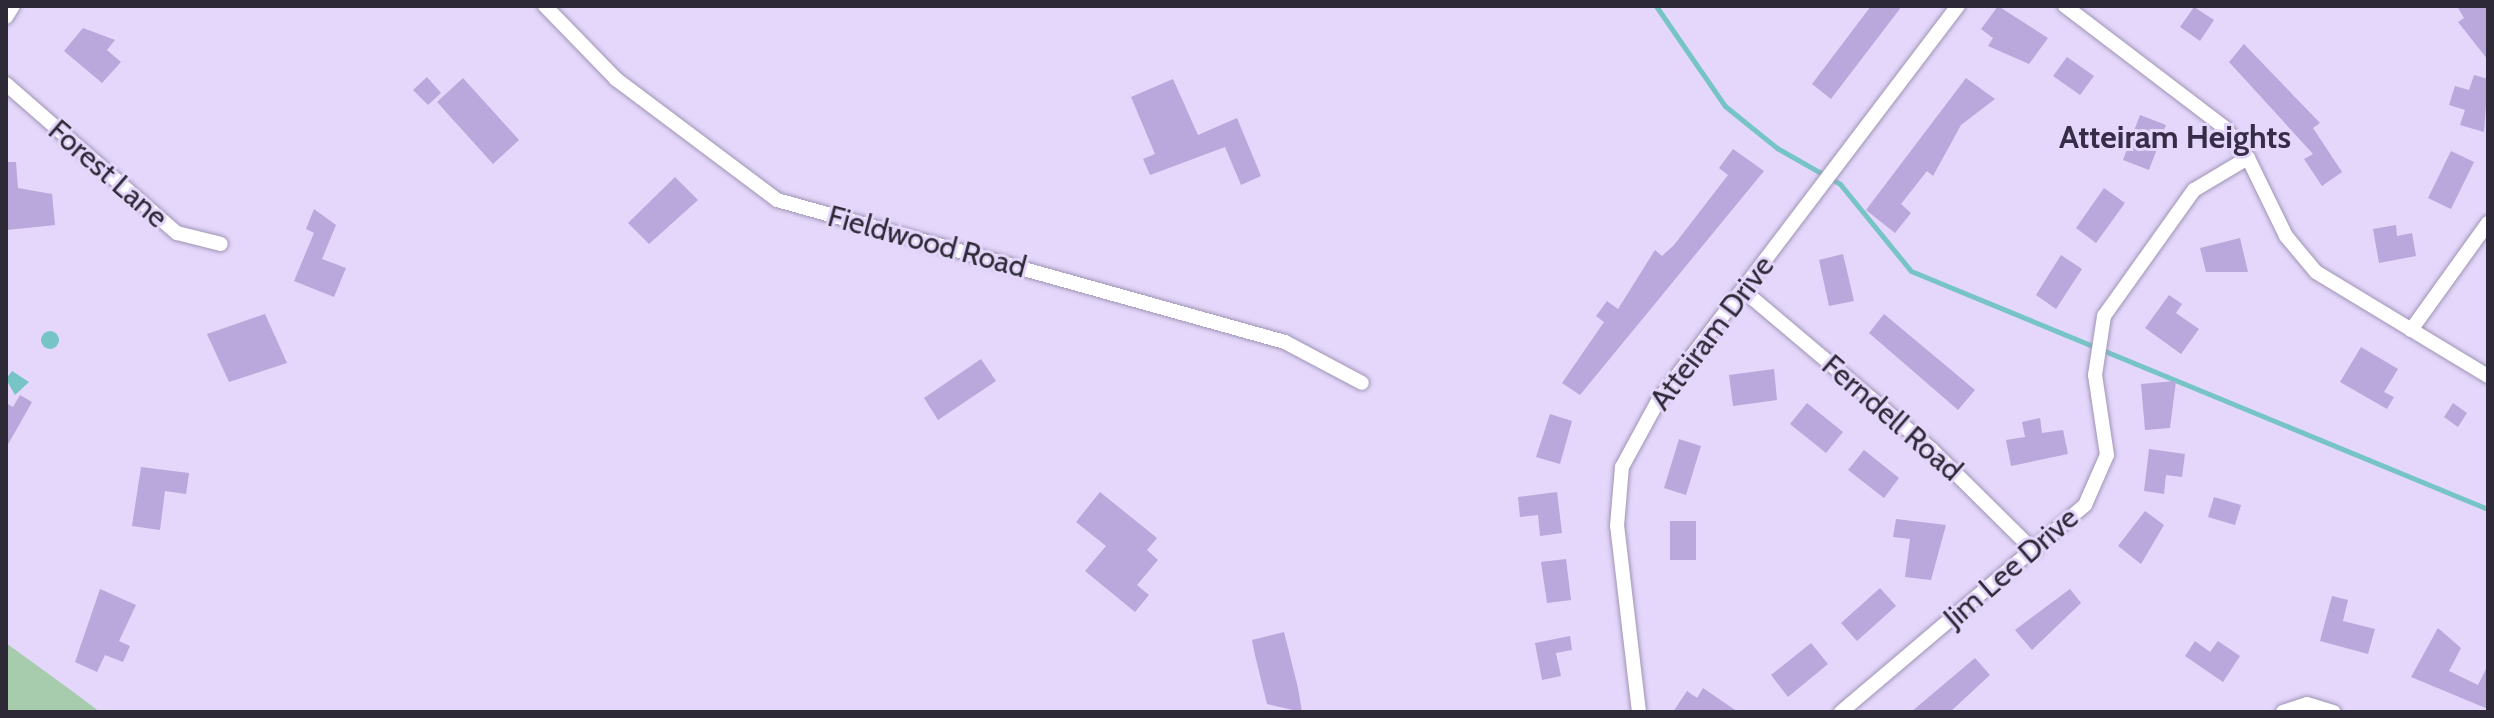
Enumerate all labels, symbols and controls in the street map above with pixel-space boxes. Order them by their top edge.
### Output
street label: Forest Lane [41,112,175,236]
district label: Atteiram Heights [2059,118,2291,156]
street label: Fieldwood Road [824,198,1030,286]
street label: Atteiram Drive [1642,249,1782,417]
street label: Ferndell Road [1815,347,1969,489]
street label: Jim Lee Drive [1936,500,2086,636]

